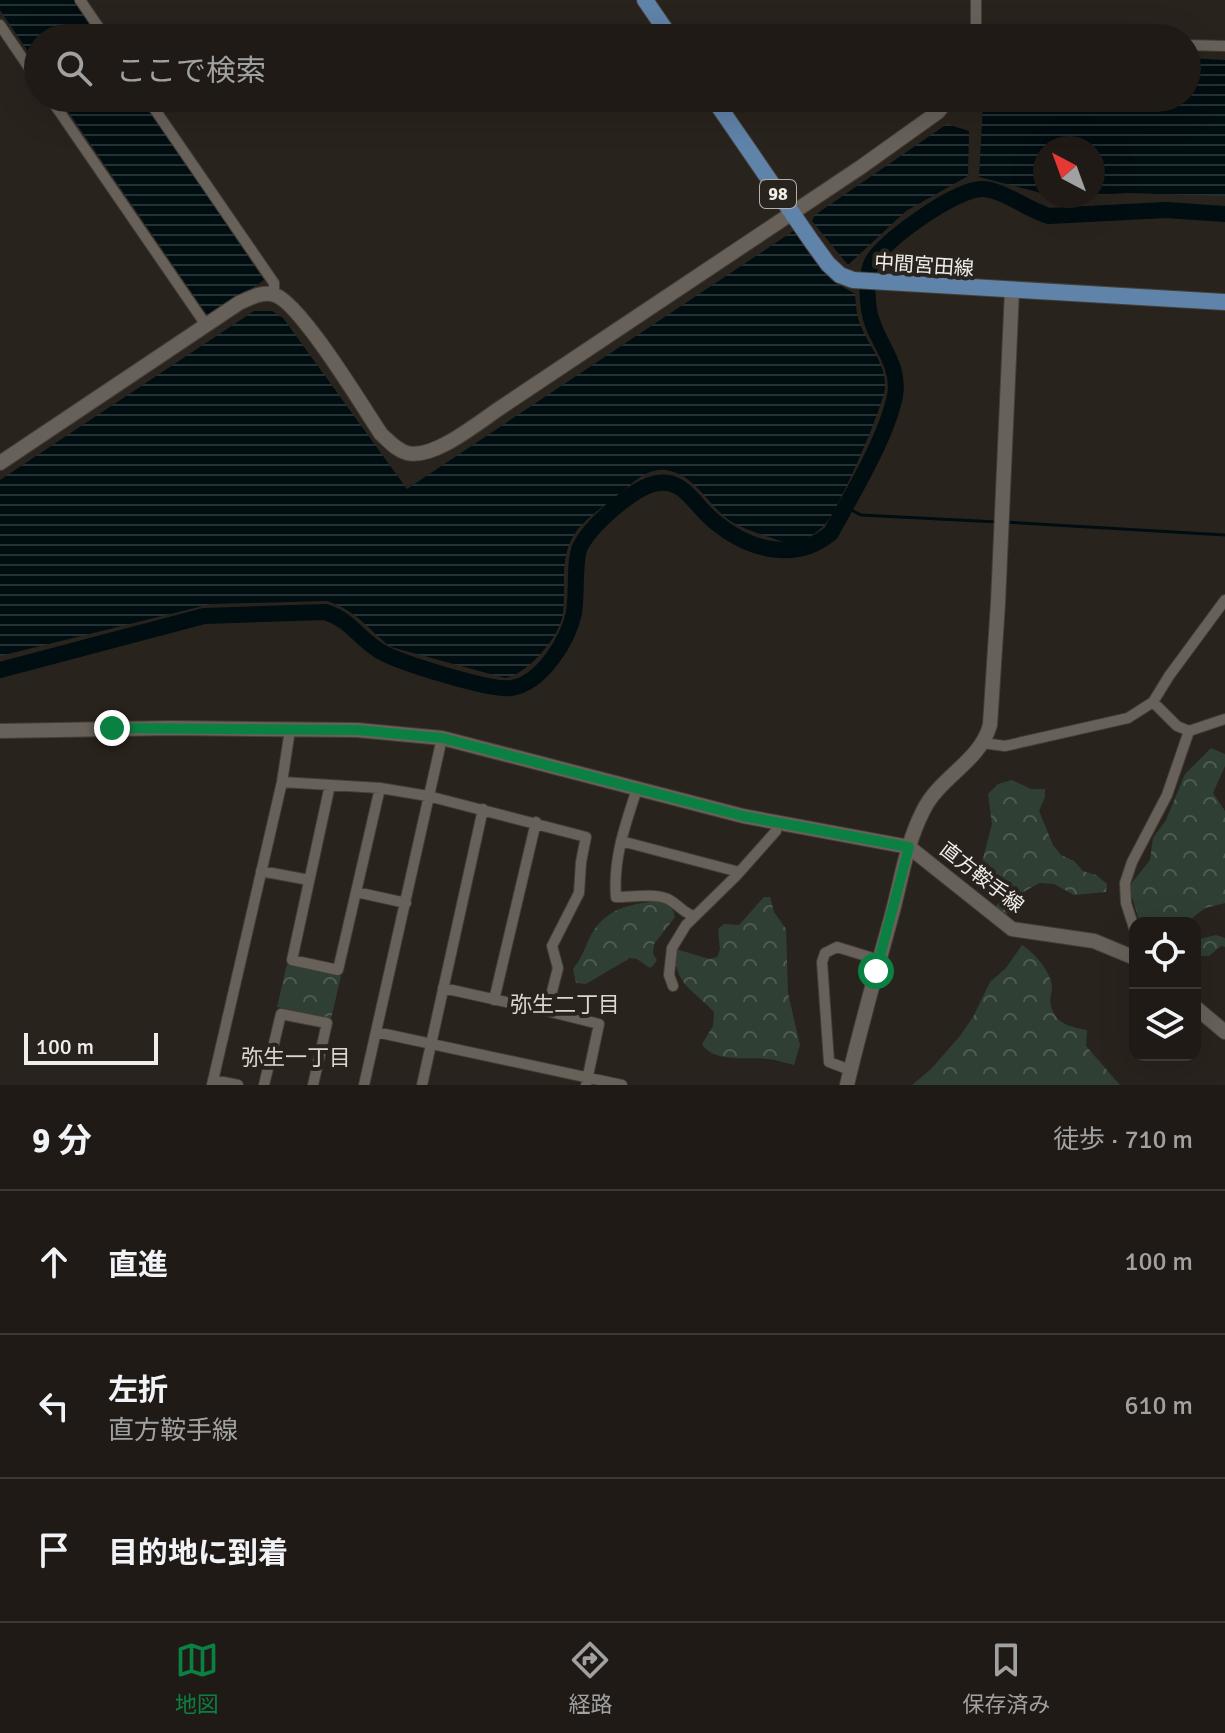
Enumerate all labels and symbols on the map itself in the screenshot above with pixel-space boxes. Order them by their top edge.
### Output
north arrow [1033,136,1105,208]
road number: 98 [760,180,796,208]
street label: 中間宮田線 [873,250,975,281]
route end [94,710,130,746]
street label: 直方鞍手線 [935,837,1029,918]
route start [858,953,894,989]
district label: 弥生二丁目 [510,991,620,1018]
scale bar [24,1029,158,1065]
district label: 弥生一丁目 [241,1044,351,1071]

